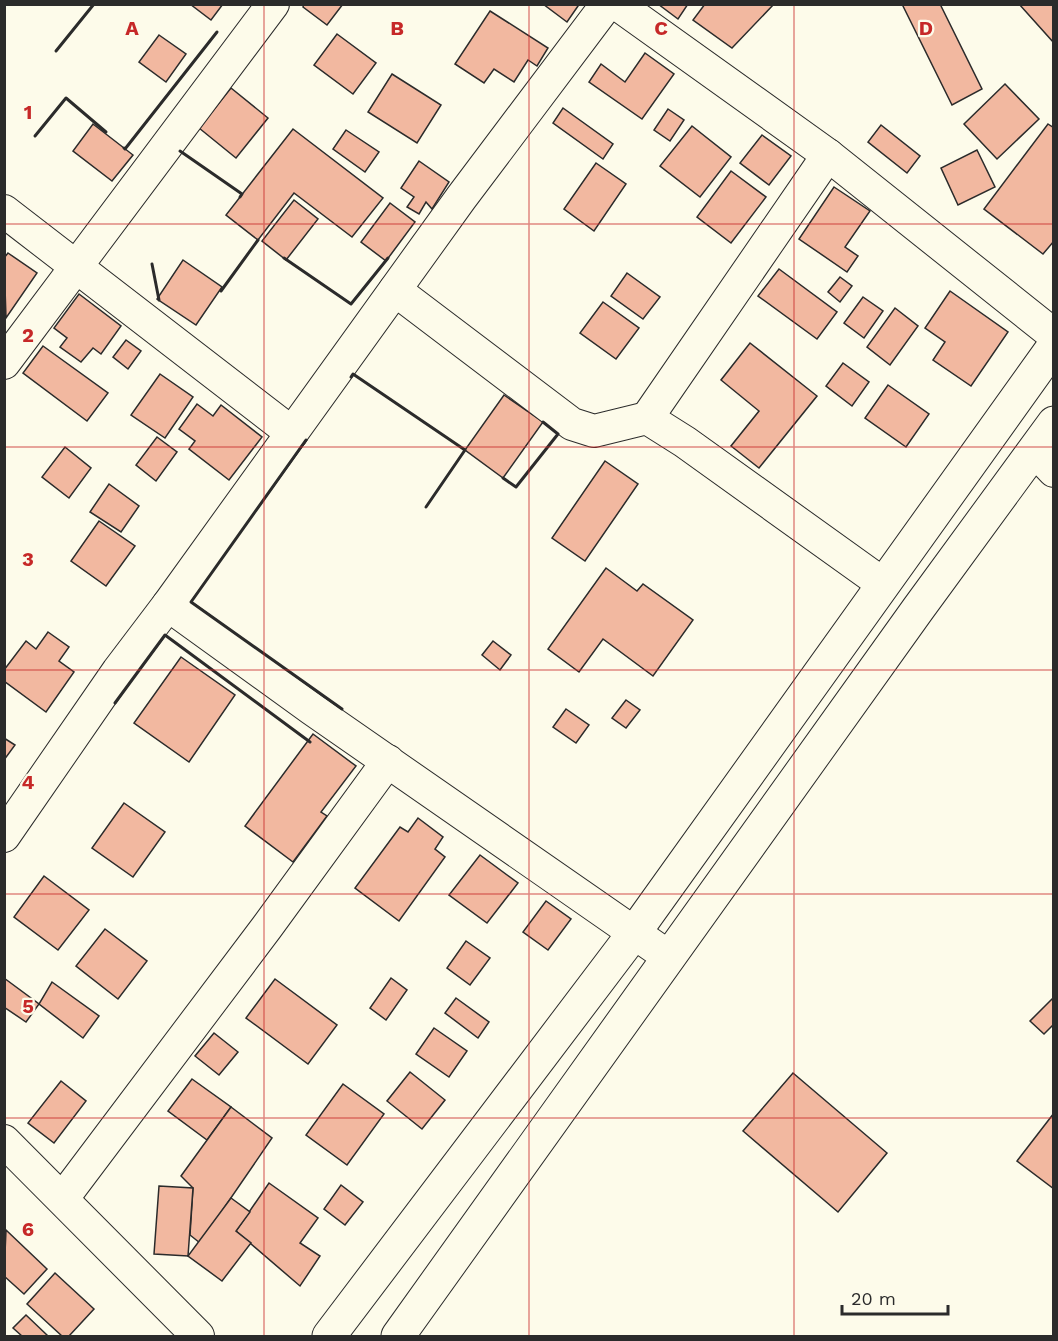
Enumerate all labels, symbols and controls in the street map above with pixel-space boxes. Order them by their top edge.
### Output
text: A [125,16,139,40]
text: B [390,16,404,40]
text: C [654,16,668,40]
text: D [919,16,933,40]
text: 1 [24,100,32,124]
text: 2 [22,323,34,347]
text: 3 [22,547,34,571]
text: 4 [22,770,35,794]
text: 5 [22,994,34,1018]
text: 6 [22,1217,34,1241]
scale bar [842,1278,948,1316]
text: 20 m [851,1288,896,1309]

